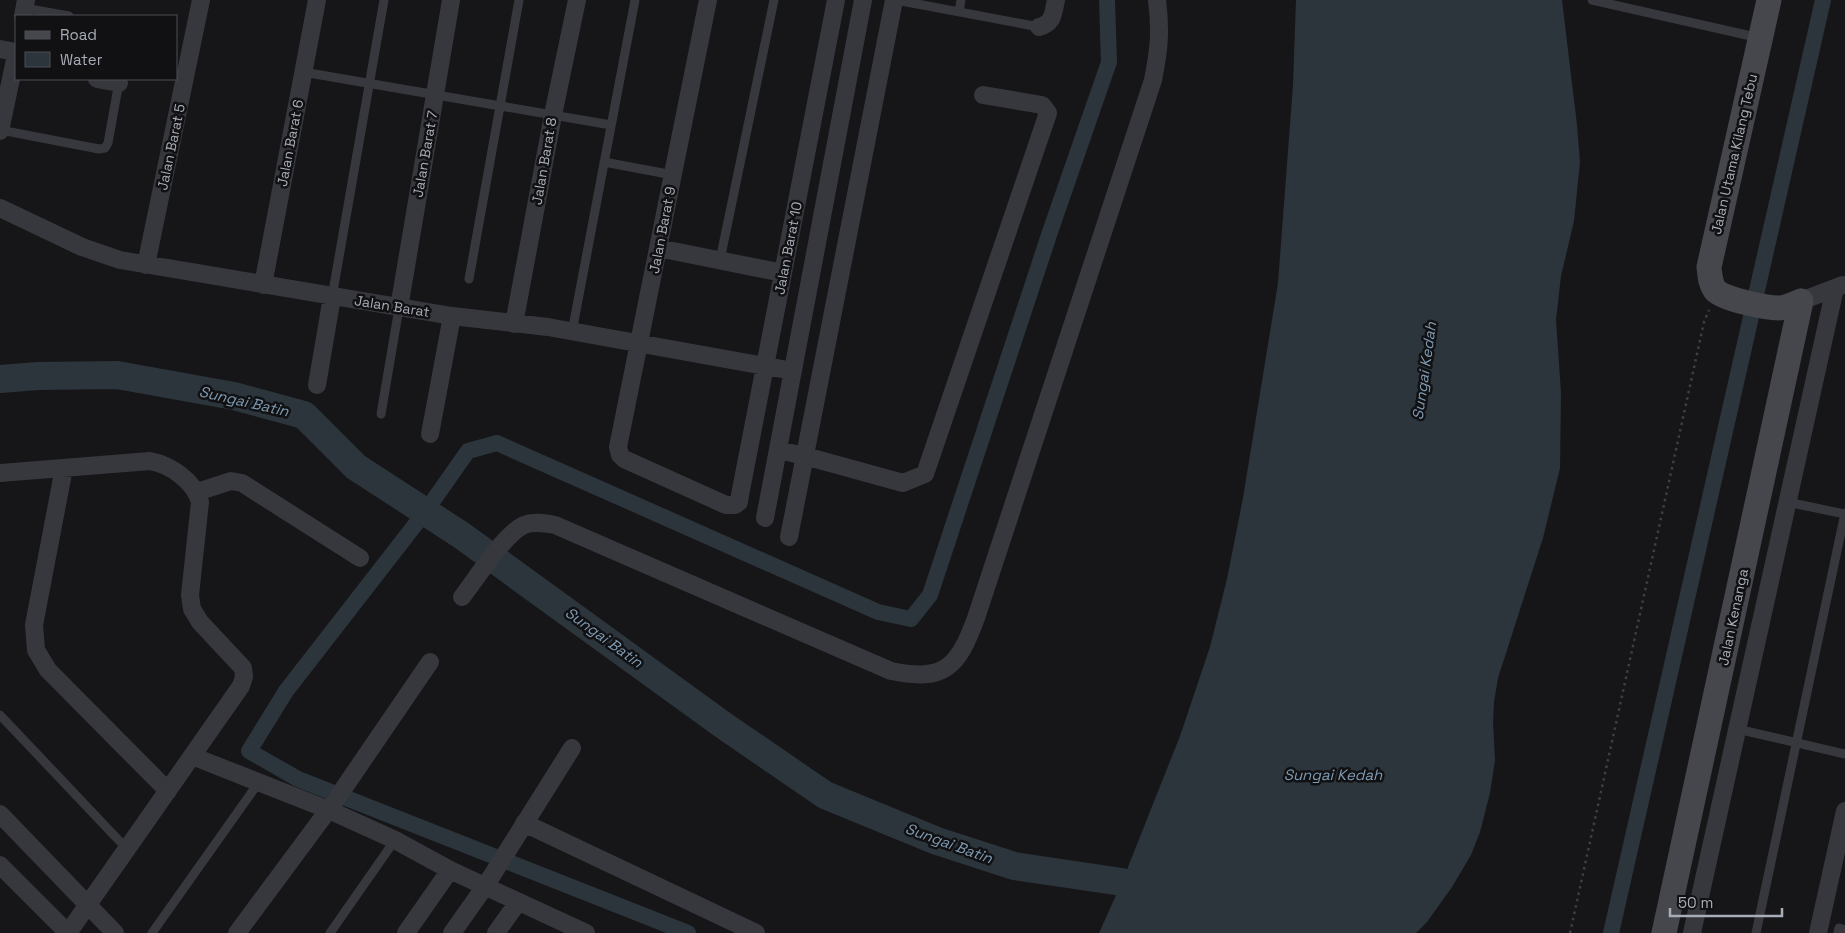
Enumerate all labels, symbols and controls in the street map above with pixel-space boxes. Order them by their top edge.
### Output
legend [15,15,178,80]
text: Road [60,25,97,44]
text: Water [60,50,103,69]
street label: Jalan Utama Kilang Tebu [1707,72,1761,236]
street label: Jalan Barat 6 [273,98,307,188]
street label: Jalan Barat 5 [153,102,189,192]
street label: Jalan Barat 7 [409,109,441,199]
street label: Jalan Barat 8 [527,116,561,206]
street label: Jalan Barat 9 [645,185,679,275]
street label: Jalan Barat 10 [770,200,806,296]
street label: Jalan Barat [353,291,431,321]
water label: Sungai Kedah [1408,320,1440,421]
water label: Sungai Batin [197,381,291,421]
street label: Jalan Kenanga [1714,567,1752,667]
water label: Sungai Batin [562,603,647,672]
water label: Sungai Kedah [1284,765,1383,784]
water label: Sungai Batin [903,818,996,868]
scale bar [1670,886,1782,918]
text: 50 m [1678,893,1713,912]

